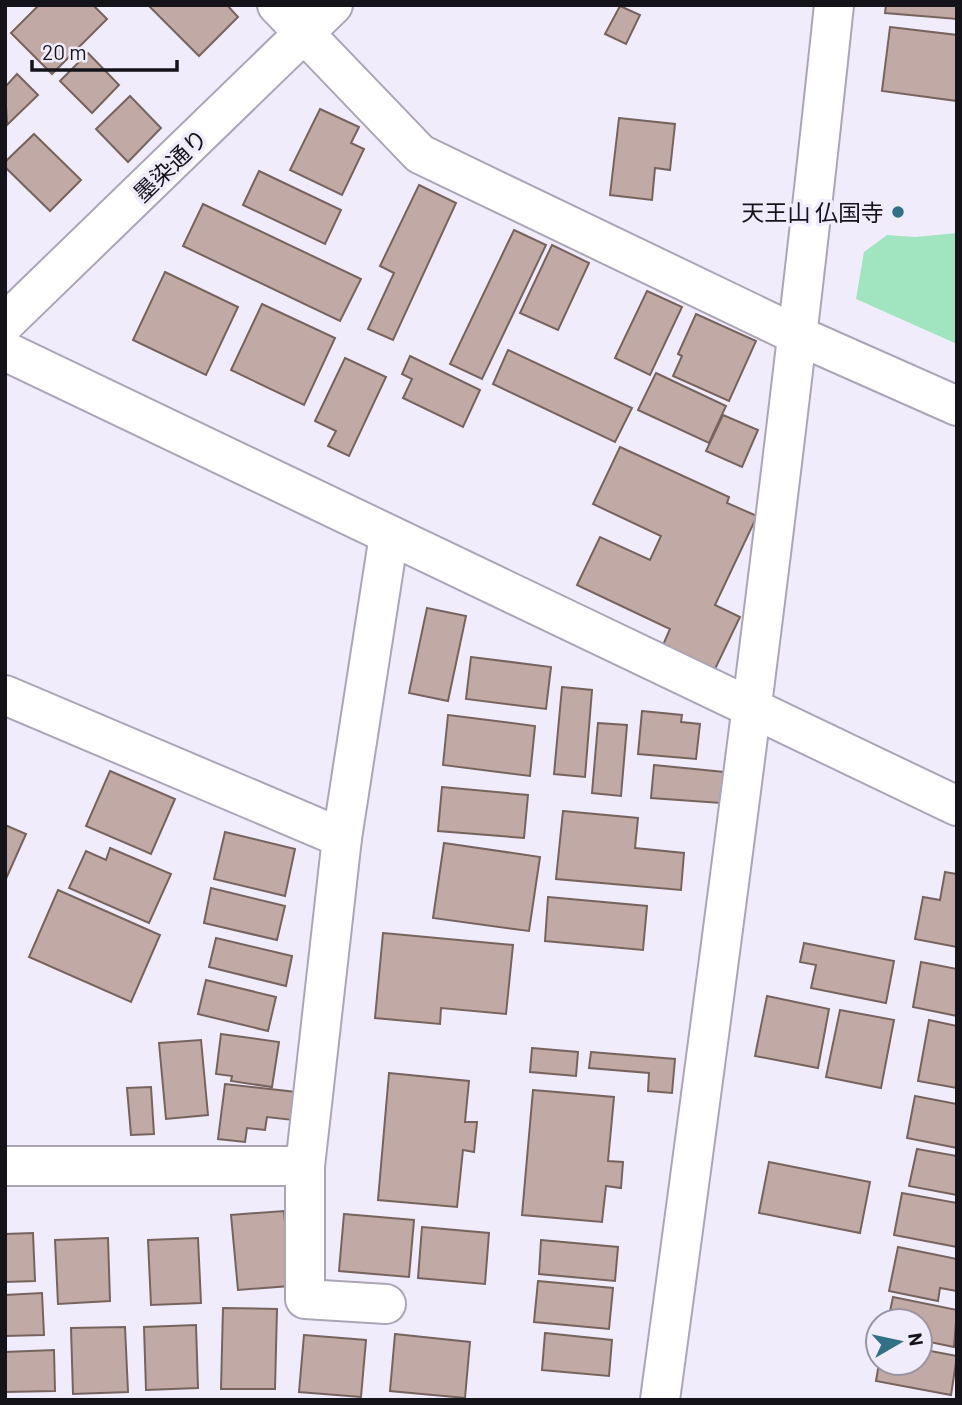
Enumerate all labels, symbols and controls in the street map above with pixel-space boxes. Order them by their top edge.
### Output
scale bar [32,28,177,72]
text: 20 m [42,39,87,64]
street label: 墨染通り [127,123,213,207]
place label: 天王山 仏国寺 [741,198,884,226]
marker: 天王山 仏国寺 [890,204,906,220]
north arrow [864,1307,934,1377]
text: N [904,1331,929,1347]

